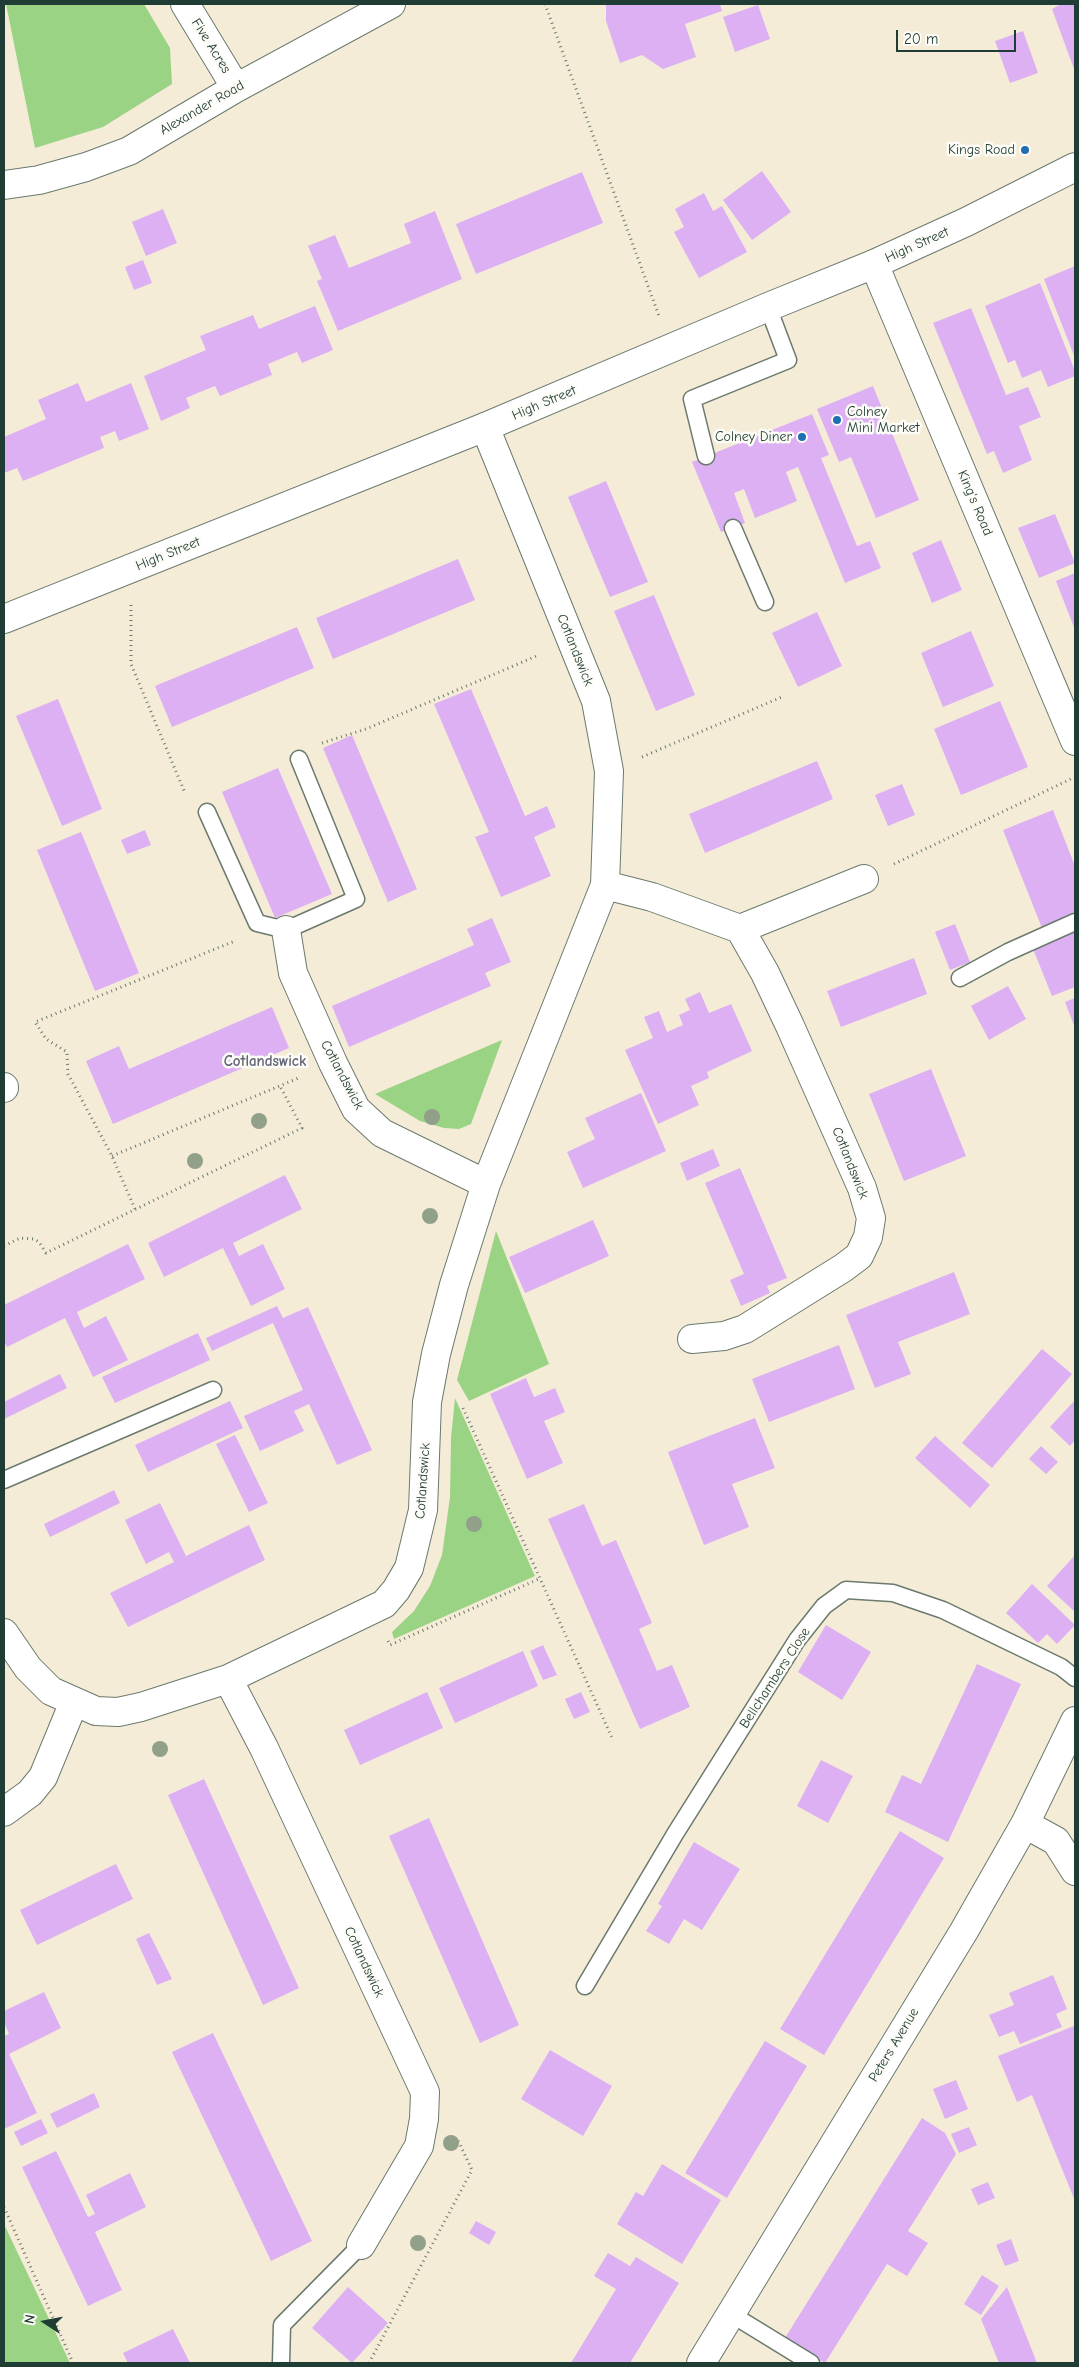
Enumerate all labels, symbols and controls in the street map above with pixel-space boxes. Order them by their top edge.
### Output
street label: Five Acres [188,15,234,77]
scale bar [899,20,1019,52]
text: 20 m [904,30,938,48]
street label: Alexander Road [157,77,247,139]
place label: Kings Road [948,142,1015,158]
marker: Kings Road [1019,144,1031,156]
street label: High Street [883,224,951,266]
street label: High Street [509,382,579,424]
place label: Colney Mini Market [847,404,920,437]
marker: Colney Mini Market [831,414,843,426]
place label: Colney Diner [715,429,792,445]
marker: Colney Diner [796,431,808,443]
street label: King's Road [954,468,996,538]
street label: High Street [133,533,203,575]
street label: Cotlandswick [553,612,597,688]
street label: Cotlandswick [317,1037,367,1113]
district label: Cotlandswick [224,1053,306,1071]
street label: Cotlandswick [828,1125,872,1201]
street label: Cotlandswick [412,1442,434,1520]
street label: Bellchambers Close [736,1624,814,1732]
street label: Cotlandswick [340,1924,388,2000]
street label: Peters Avenue [865,2005,923,2085]
north arrow [20,2297,70,2347]
text: N [21,2313,39,2325]

